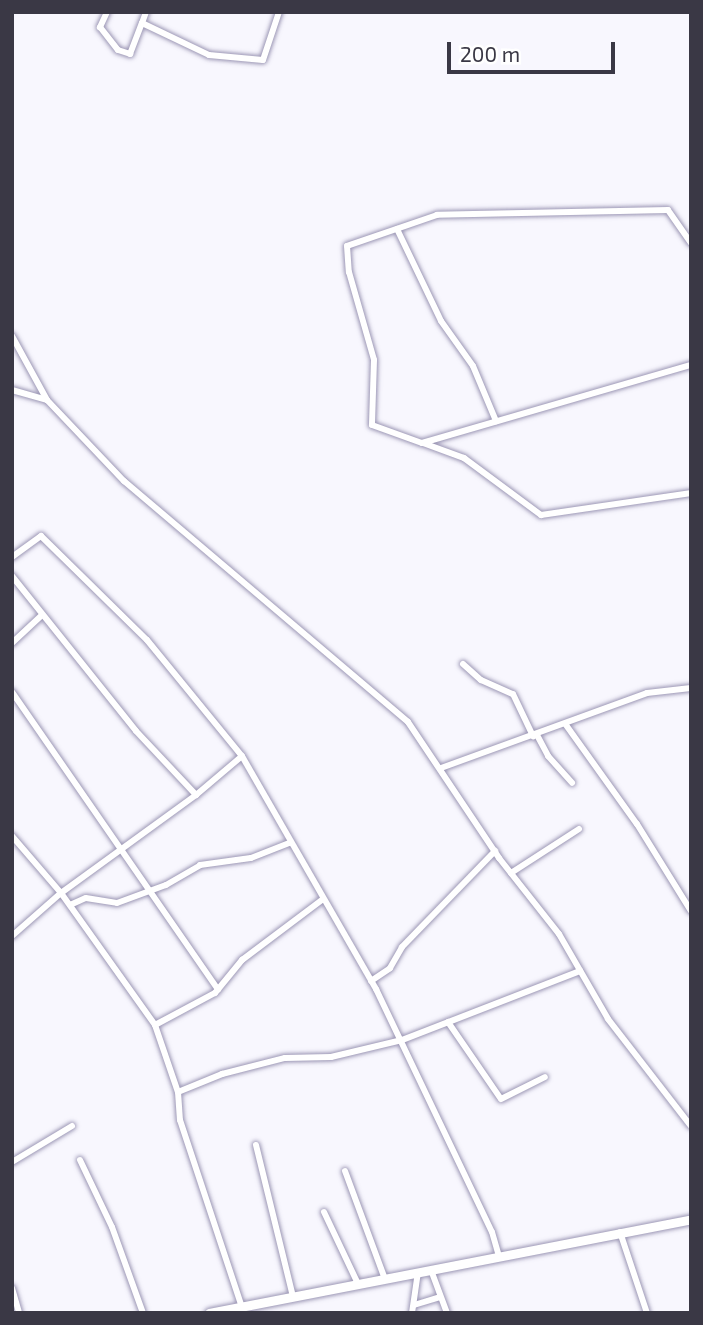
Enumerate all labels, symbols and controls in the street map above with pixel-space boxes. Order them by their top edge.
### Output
scale bar [451,28,619,72]
text: 200 m [460,41,520,66]

